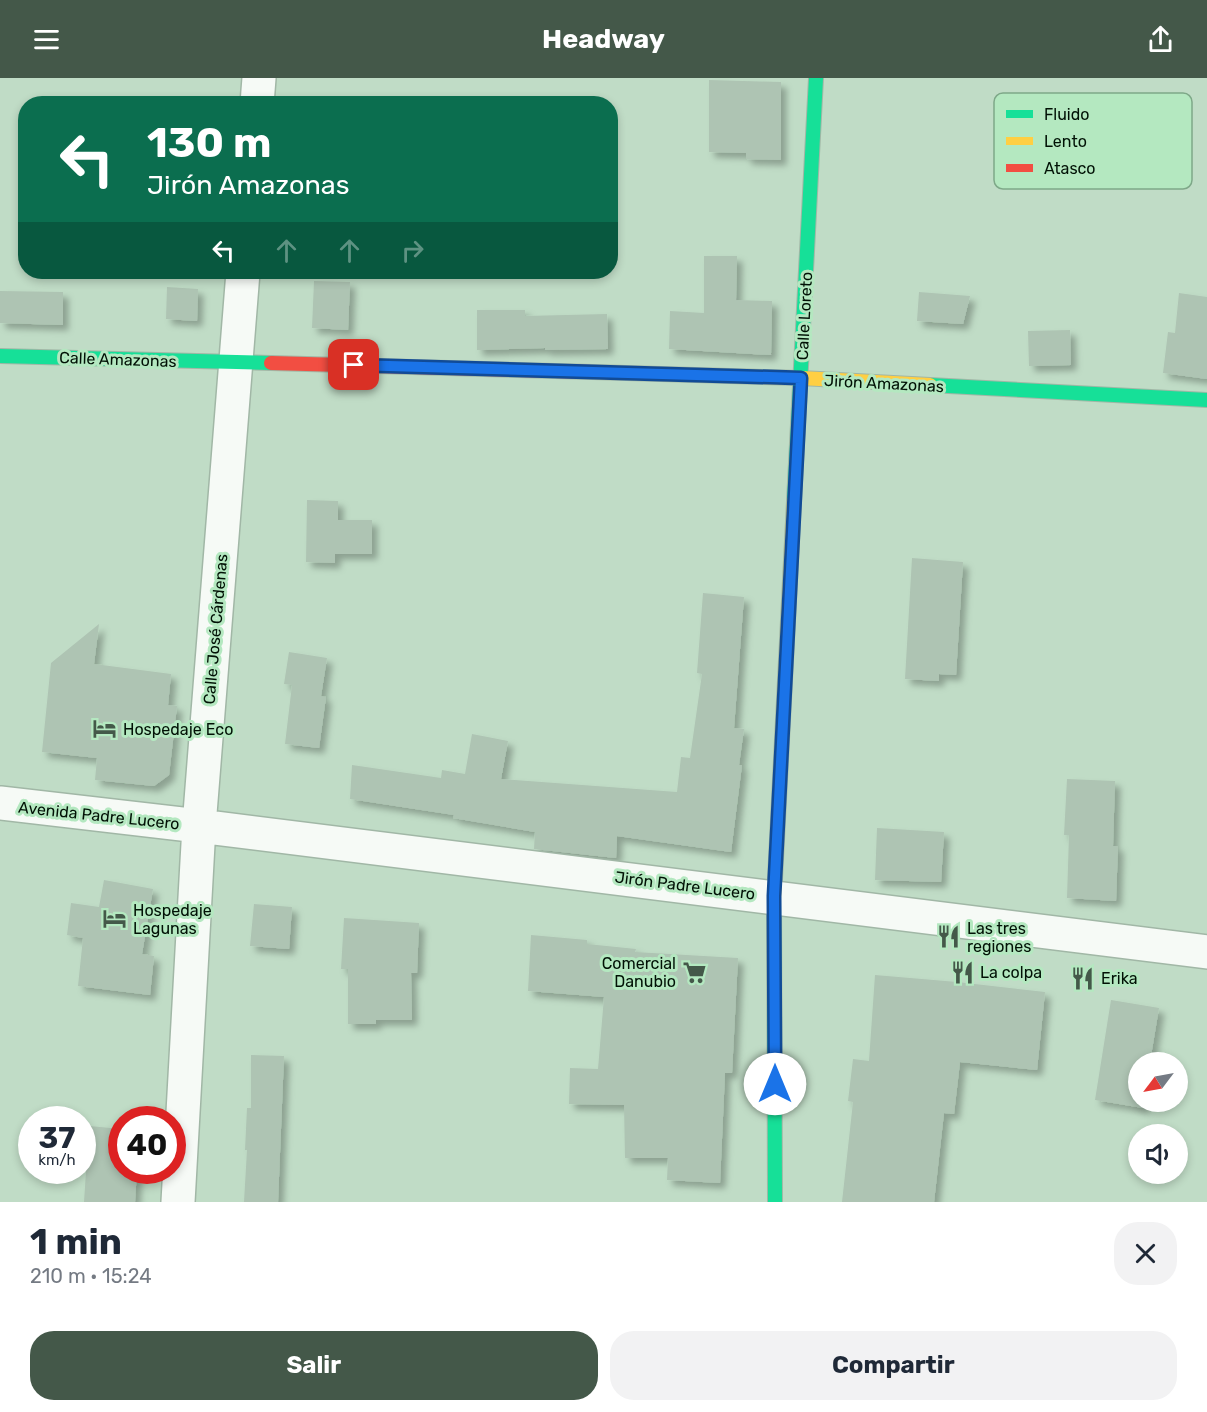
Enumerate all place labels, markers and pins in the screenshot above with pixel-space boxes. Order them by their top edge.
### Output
pin [328,339,379,390]
hotel icon: Hospedaje Eco [92,716,118,742]
place label: Hospedaje Eco [123,720,233,739]
place label: Hospedaje Lagunas [133,901,212,938]
hotel icon: Hospedaje Lagunas [102,906,128,932]
place label: Las tres regiones [967,919,1031,956]
restaurant icon: Las tres regiones [936,924,962,950]
place label: Comercial Danubio [602,954,676,991]
supermarket icon: Comercial Danubio [681,959,707,985]
restaurant icon: La colpa [949,959,975,985]
place label: La colpa [980,963,1042,982]
restaurant icon: Erika [1070,965,1096,991]
place label: Erika [1101,969,1138,988]

